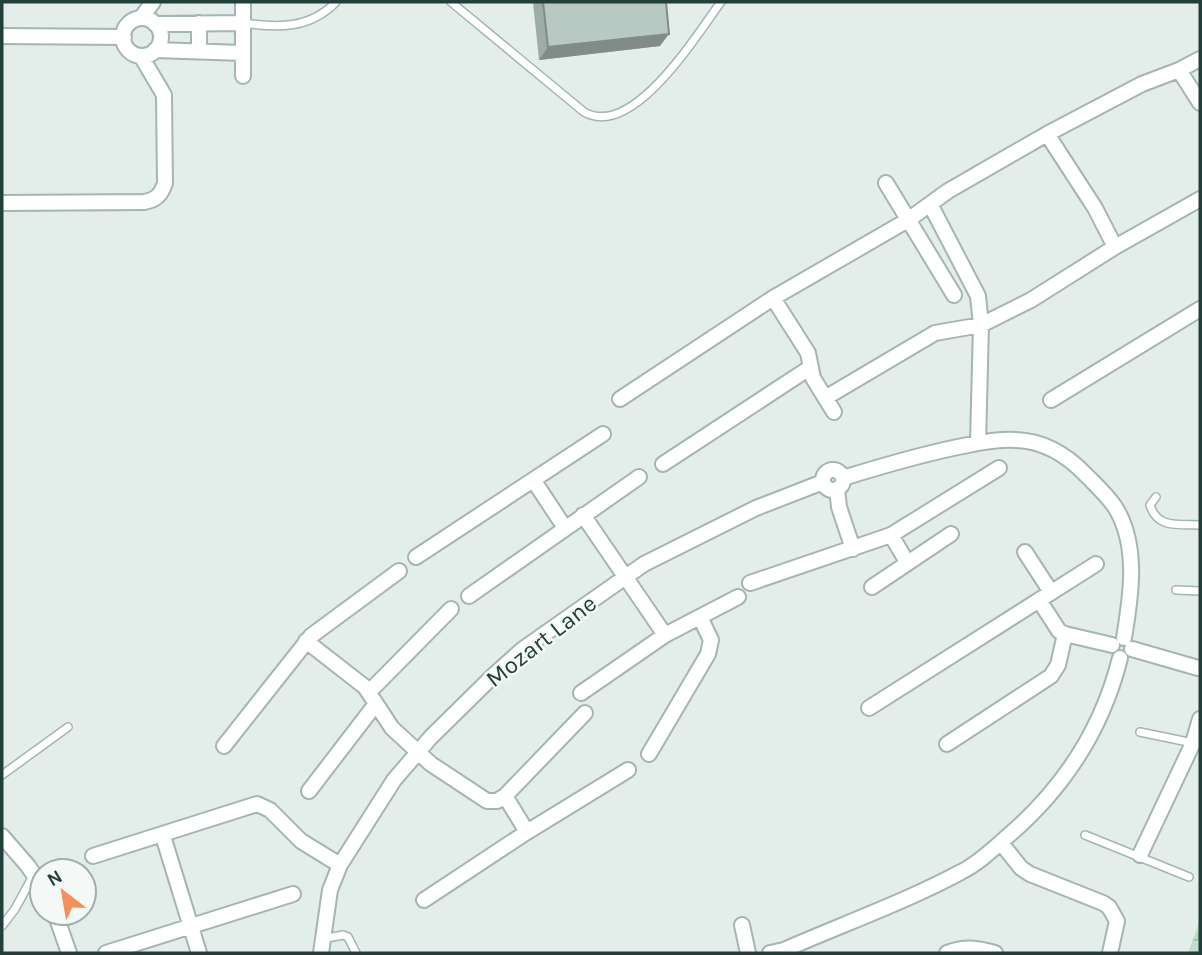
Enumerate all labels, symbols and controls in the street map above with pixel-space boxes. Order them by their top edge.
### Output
street label: Mozart Lane [480,589,602,693]
north arrow [28,857,98,927]
text: N [43,865,66,891]

